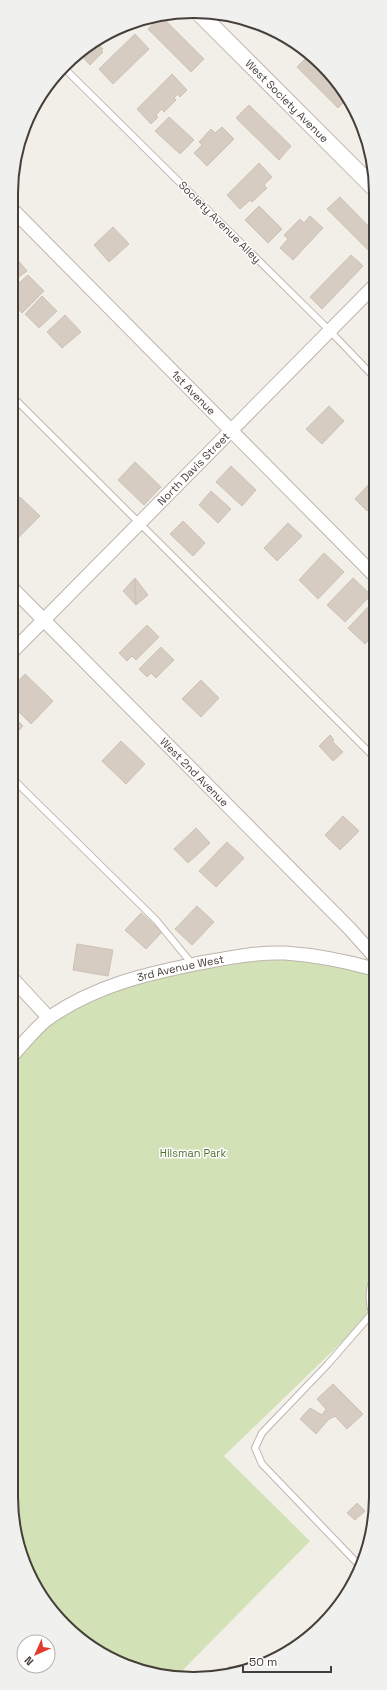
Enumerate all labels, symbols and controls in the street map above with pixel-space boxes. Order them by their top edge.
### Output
street label: West Society Avenue [242,56,332,146]
street label: Society Avenue Alley [176,178,264,266]
street label: 1st Avenue [169,368,219,418]
street label: North Davis Street [154,429,233,508]
street label: West 2nd Avenue [157,734,232,809]
street label: 3rd Avenue West [135,952,225,984]
park label: Hilsman Park [160,1146,226,1160]
north arrow [16,1634,56,1674]
scale bar [243,1648,331,1674]
text: N [21,1654,36,1669]
text: 50 m [249,1654,277,1670]

